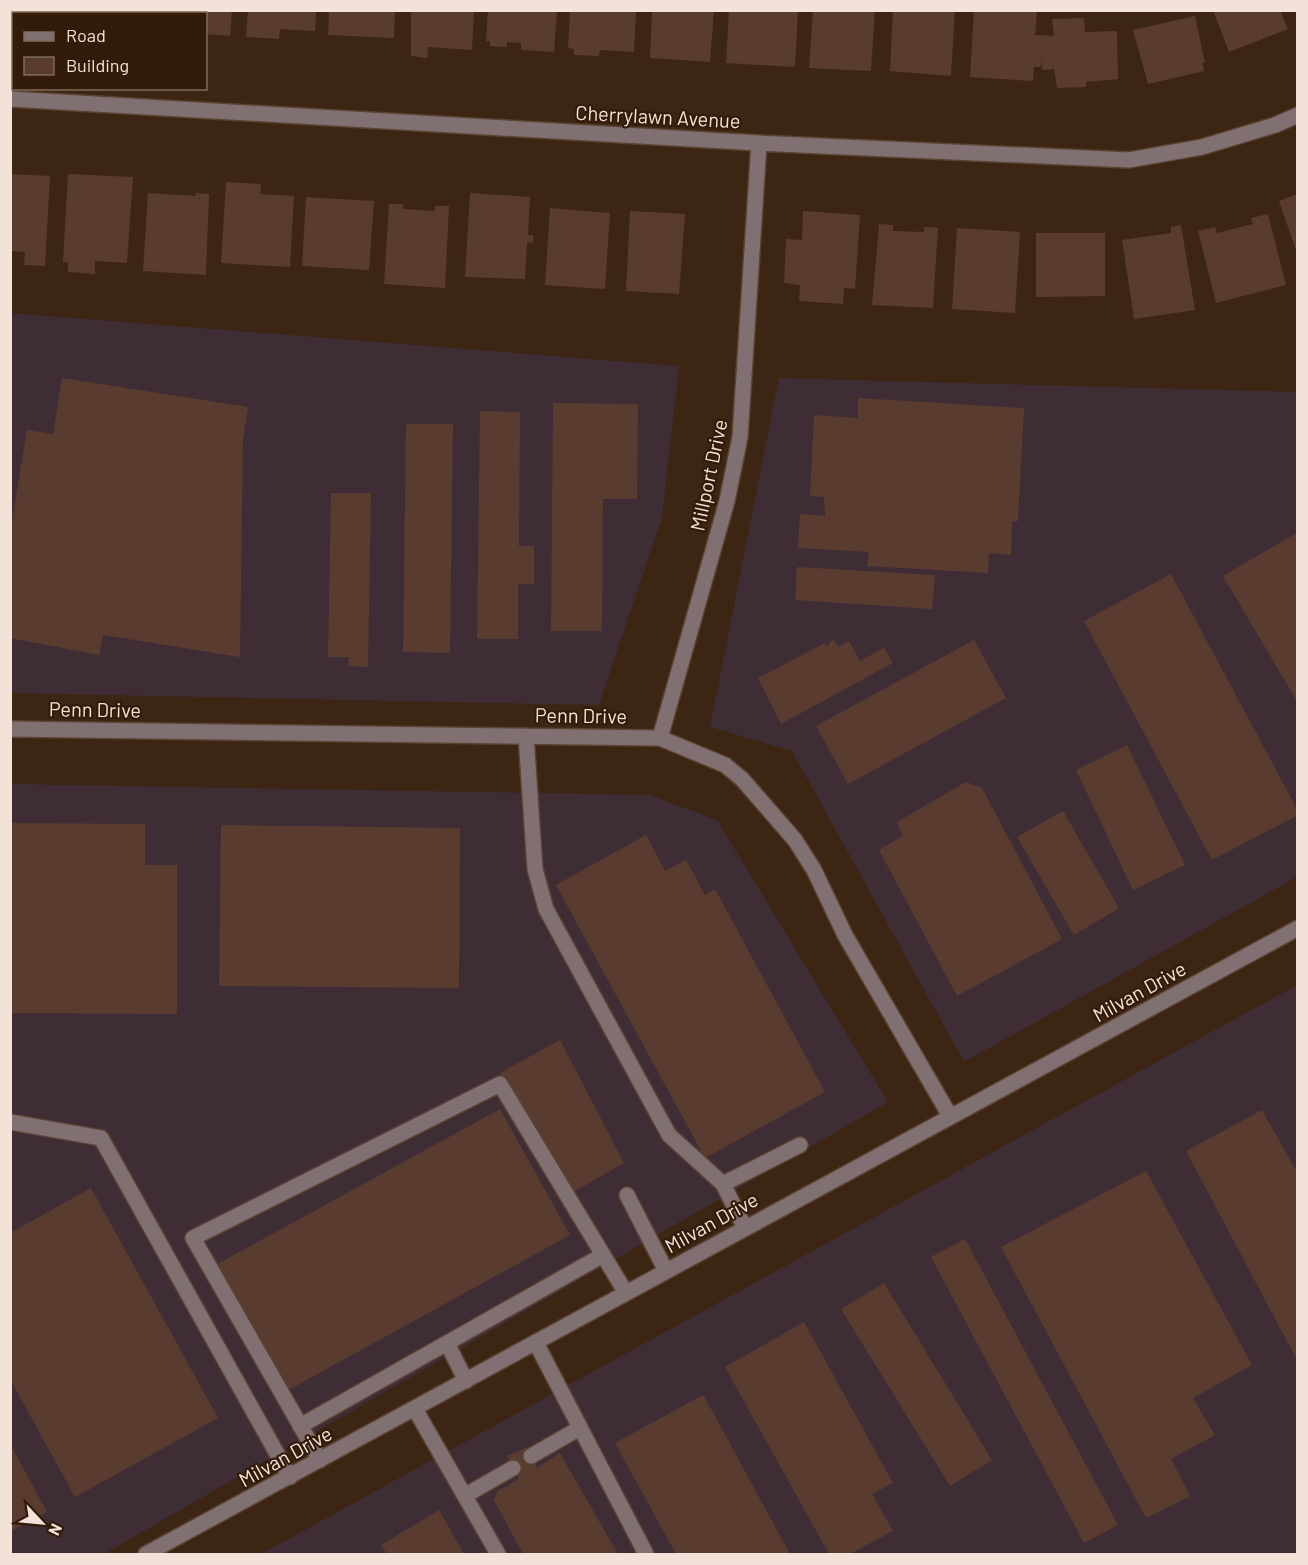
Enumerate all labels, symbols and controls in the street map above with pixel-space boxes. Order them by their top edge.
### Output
legend [12,12,207,90]
text: Road [66,24,106,46]
text: Building [66,54,129,76]
street label: Cherrylawn Avenue [575,100,741,132]
street label: Millport Drive [684,417,732,533]
street label: Penn Drive [49,696,141,722]
street label: Penn Drive [535,702,627,728]
street label: Milvan Drive [1088,956,1190,1026]
street label: Milvan Drive [660,1187,762,1257]
street label: Milvan Drive [234,1421,336,1491]
north arrow [12,1493,72,1553]
text: N [45,1521,67,1539]

